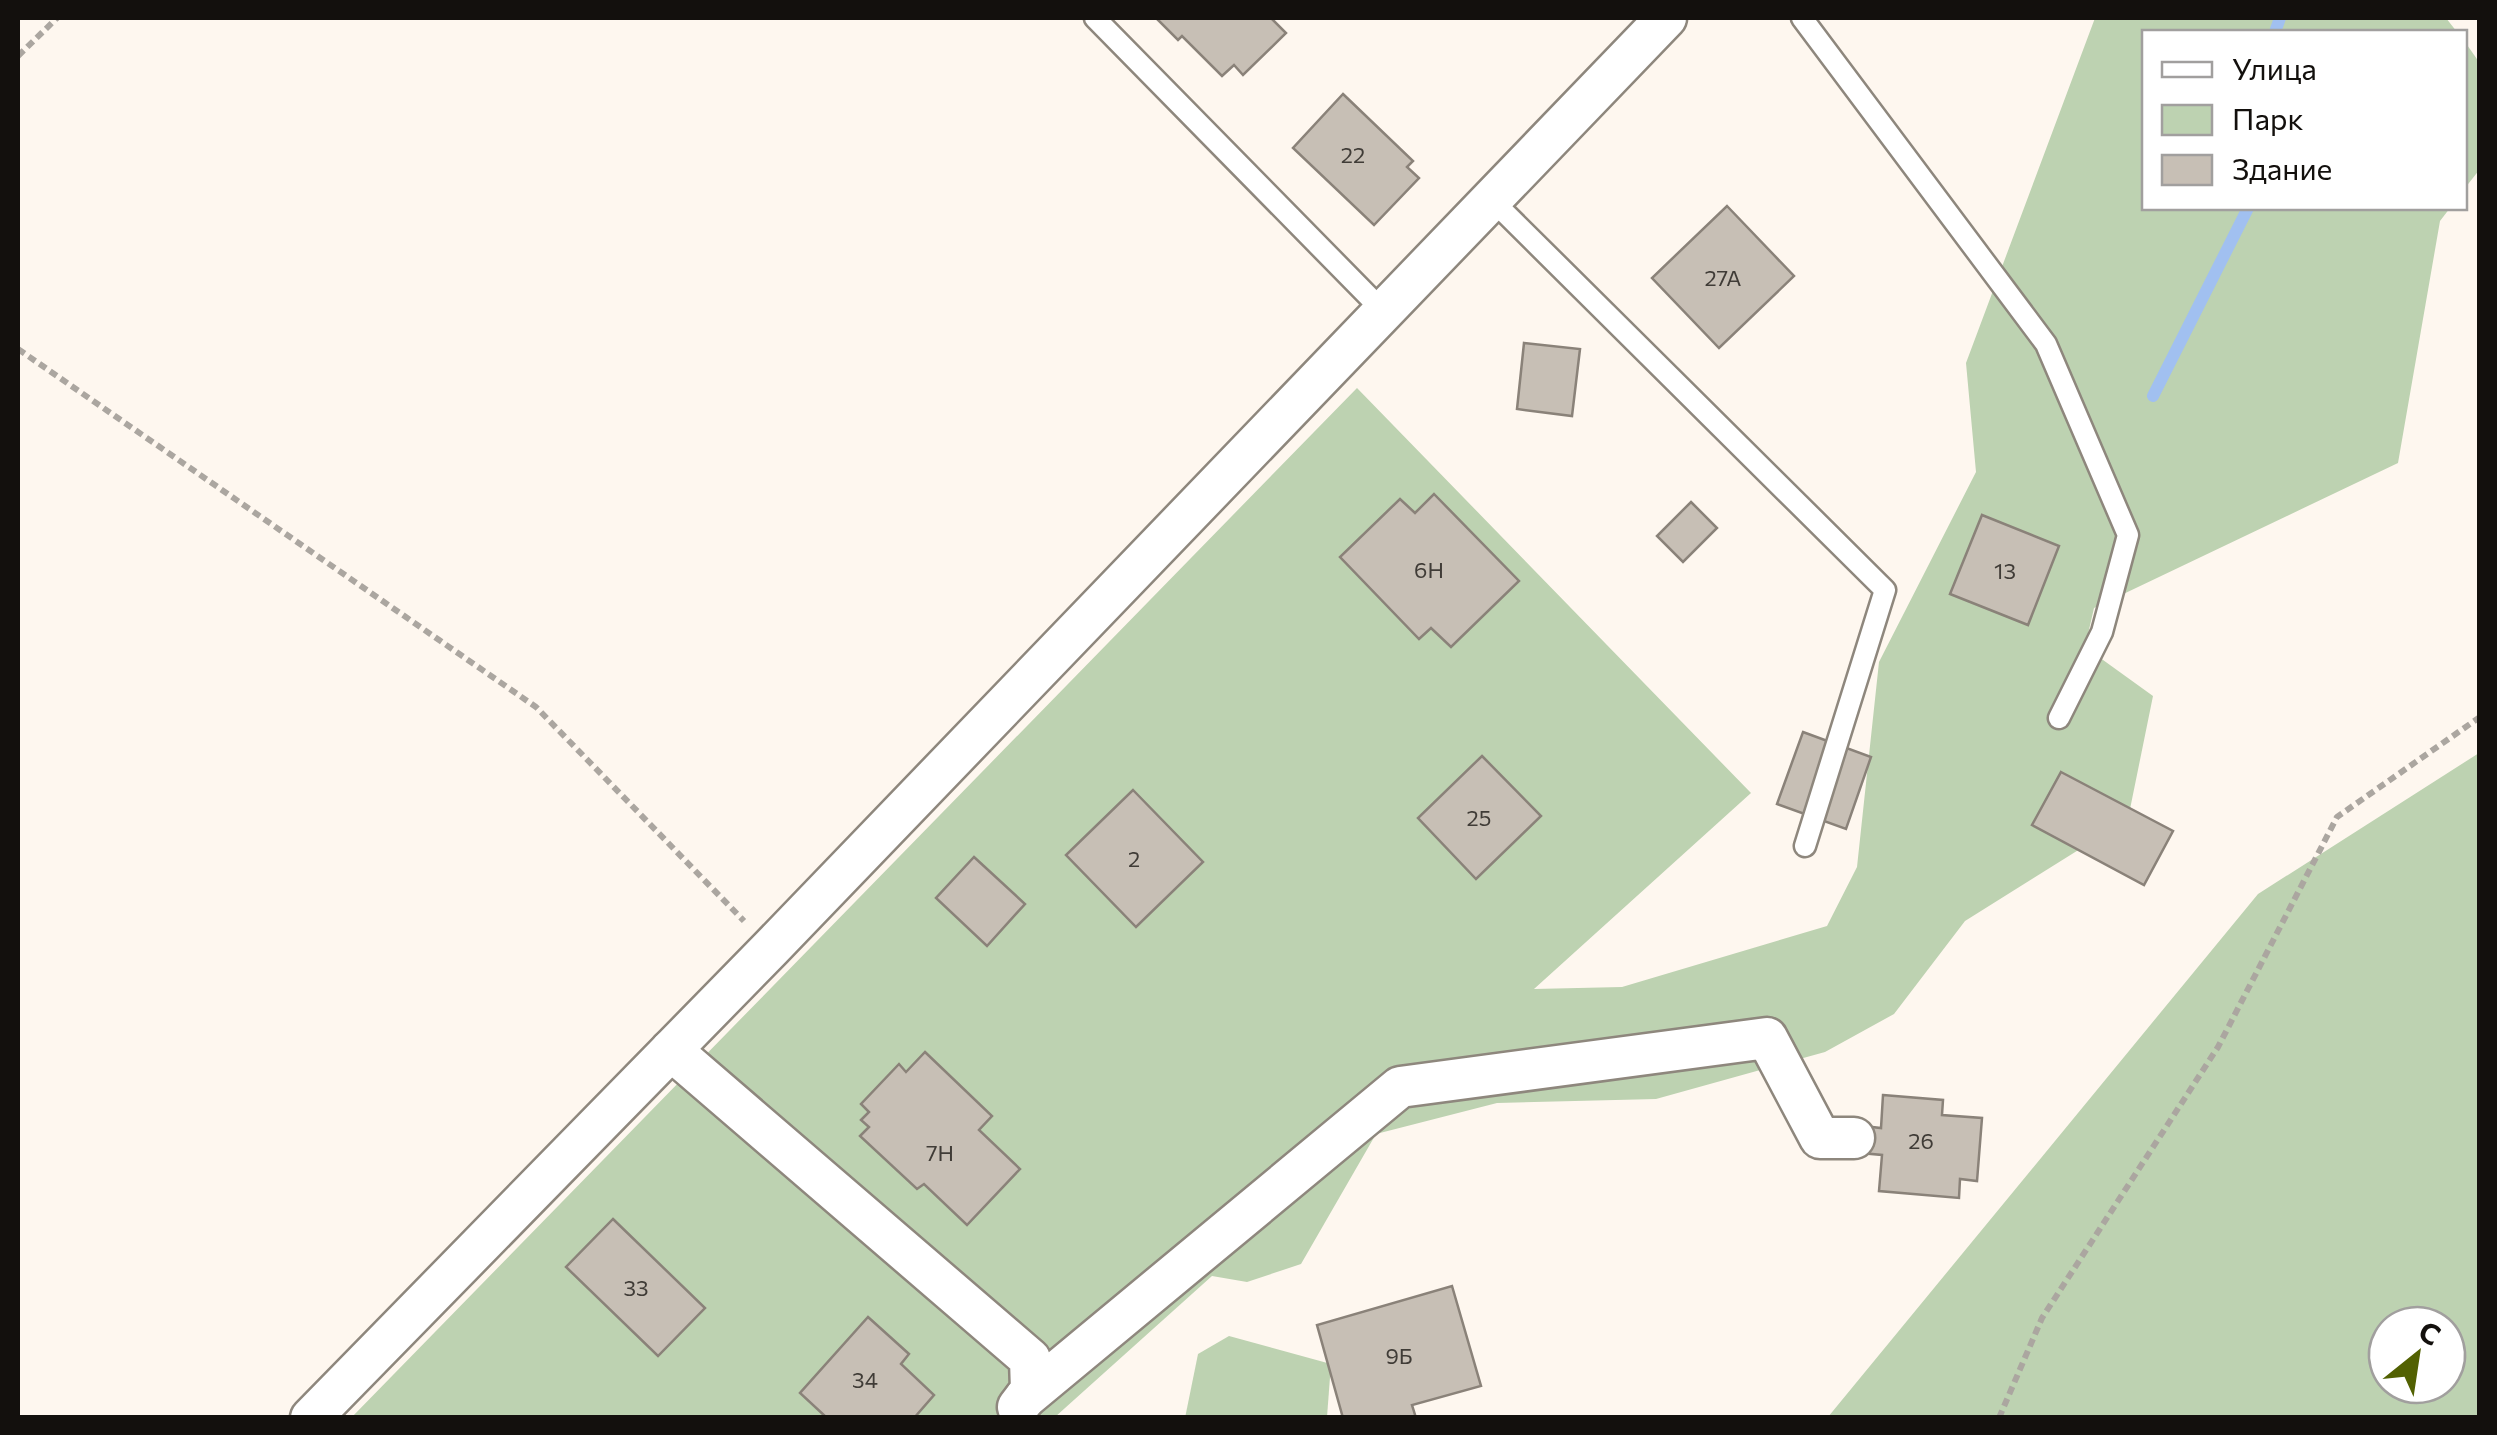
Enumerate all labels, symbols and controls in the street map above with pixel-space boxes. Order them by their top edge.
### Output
legend [2142,30,2467,210]
text: Улица [2232,49,2317,86]
text: Парк [2232,99,2304,136]
house number: 22 [1341,141,1365,168]
text: Здание [2232,149,2332,186]
house number: 27А [1704,264,1742,291]
house number: 6Н [1414,556,1444,583]
house number: 13 [1994,557,2016,584]
house number: 25 [1467,804,1491,831]
house number: 2 [1128,845,1140,872]
house number: 26 [1908,1127,1934,1154]
house number: 7Н [926,1139,954,1166]
house number: 33 [623,1274,649,1301]
north arrow [2367,1305,2467,1405]
text: С [2413,1313,2447,1352]
house number: 9Б [1385,1342,1413,1369]
house number: 34 [852,1366,878,1393]

